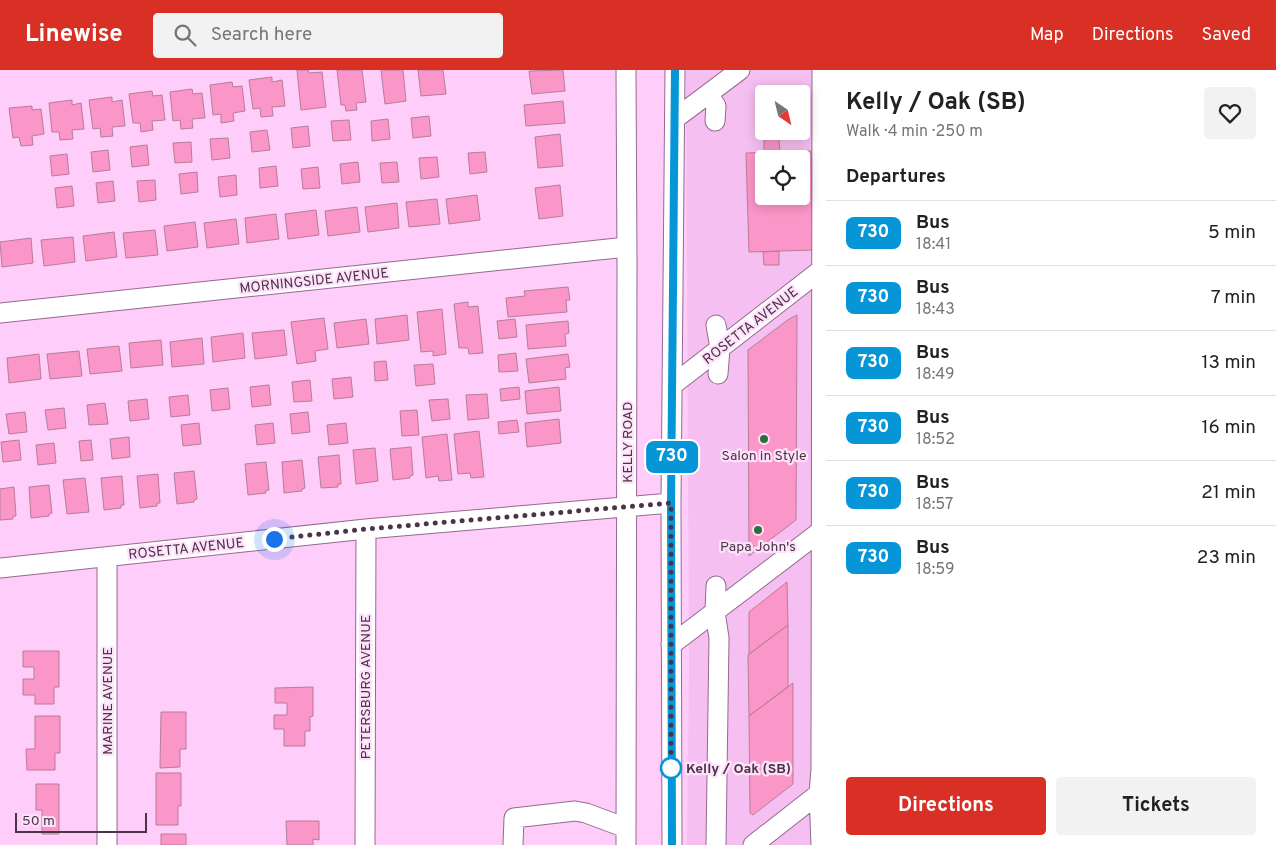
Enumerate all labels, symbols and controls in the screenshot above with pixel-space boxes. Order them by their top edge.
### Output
search box [153,13,503,58]
text: Linewise [25,20,123,50]
icon: search [171,21,199,49]
text: Search here [211,23,312,47]
text: Map [1030,24,1064,47]
text: Directions [1092,24,1174,47]
text: Saved [1202,24,1251,47]
north arrow [755,85,810,140]
map controls [755,85,810,205]
button: heart [1204,87,1256,139]
text: Kelly / Oak (SB) [846,88,1026,118]
text: Walk · 4 min · 250 m [846,122,983,142]
button: locate [755,150,810,205]
text: Departures [846,165,946,189]
text: Bus [916,211,950,235]
text: 730 [858,221,889,244]
text: 5 min [1208,221,1256,245]
text: 18:41 [916,235,951,255]
street label: MORNINGSIDE AVENUE [239,265,390,298]
text: Bus [916,276,950,300]
street label: ROSETTA AVENUE [700,284,802,369]
text: 730 [858,286,889,309]
text: 7 min [1211,286,1256,310]
text: 18:43 [916,300,955,320]
text: Bus [916,341,950,365]
text: 730 [858,351,889,374]
text: 13 min [1201,351,1256,375]
text: 18:49 [916,365,955,385]
street label: KELLY ROAD [620,401,637,483]
text: Bus [916,406,950,430]
text: 730 [858,416,889,439]
text: 16 min [1201,416,1256,440]
text: 18:52 [916,430,955,450]
marker: Salon in Style [758,433,770,445]
line badge: 730 [643,441,701,473]
text: 730 [656,445,688,468]
place label: Salon in Style [722,448,806,465]
text: Bus [916,471,950,495]
text: 730 [858,481,889,504]
text: 21 min [1201,481,1256,505]
text: 18:57 [916,495,953,515]
marker: Papa John's [752,524,764,536]
your location [262,527,287,552]
street label: ROSETTA AVENUE [128,535,245,564]
text: Bus [916,536,950,560]
place label: Papa John's [720,539,796,556]
text: 730 [858,546,889,569]
text: 23 min [1197,546,1256,570]
text: 18:59 [916,560,955,580]
street label: PETERSBURG AVENUE [358,615,375,759]
street label: MARINE AVENUE [100,647,117,755]
marker: Kelly / Oak (SB) [660,757,682,779]
place label: Kelly / Oak (SB) [686,761,791,778]
button: Directions [846,777,1046,835]
button: Tickets [1056,777,1256,835]
scale bar [15,810,148,833]
text: 50 m [22,813,55,830]

